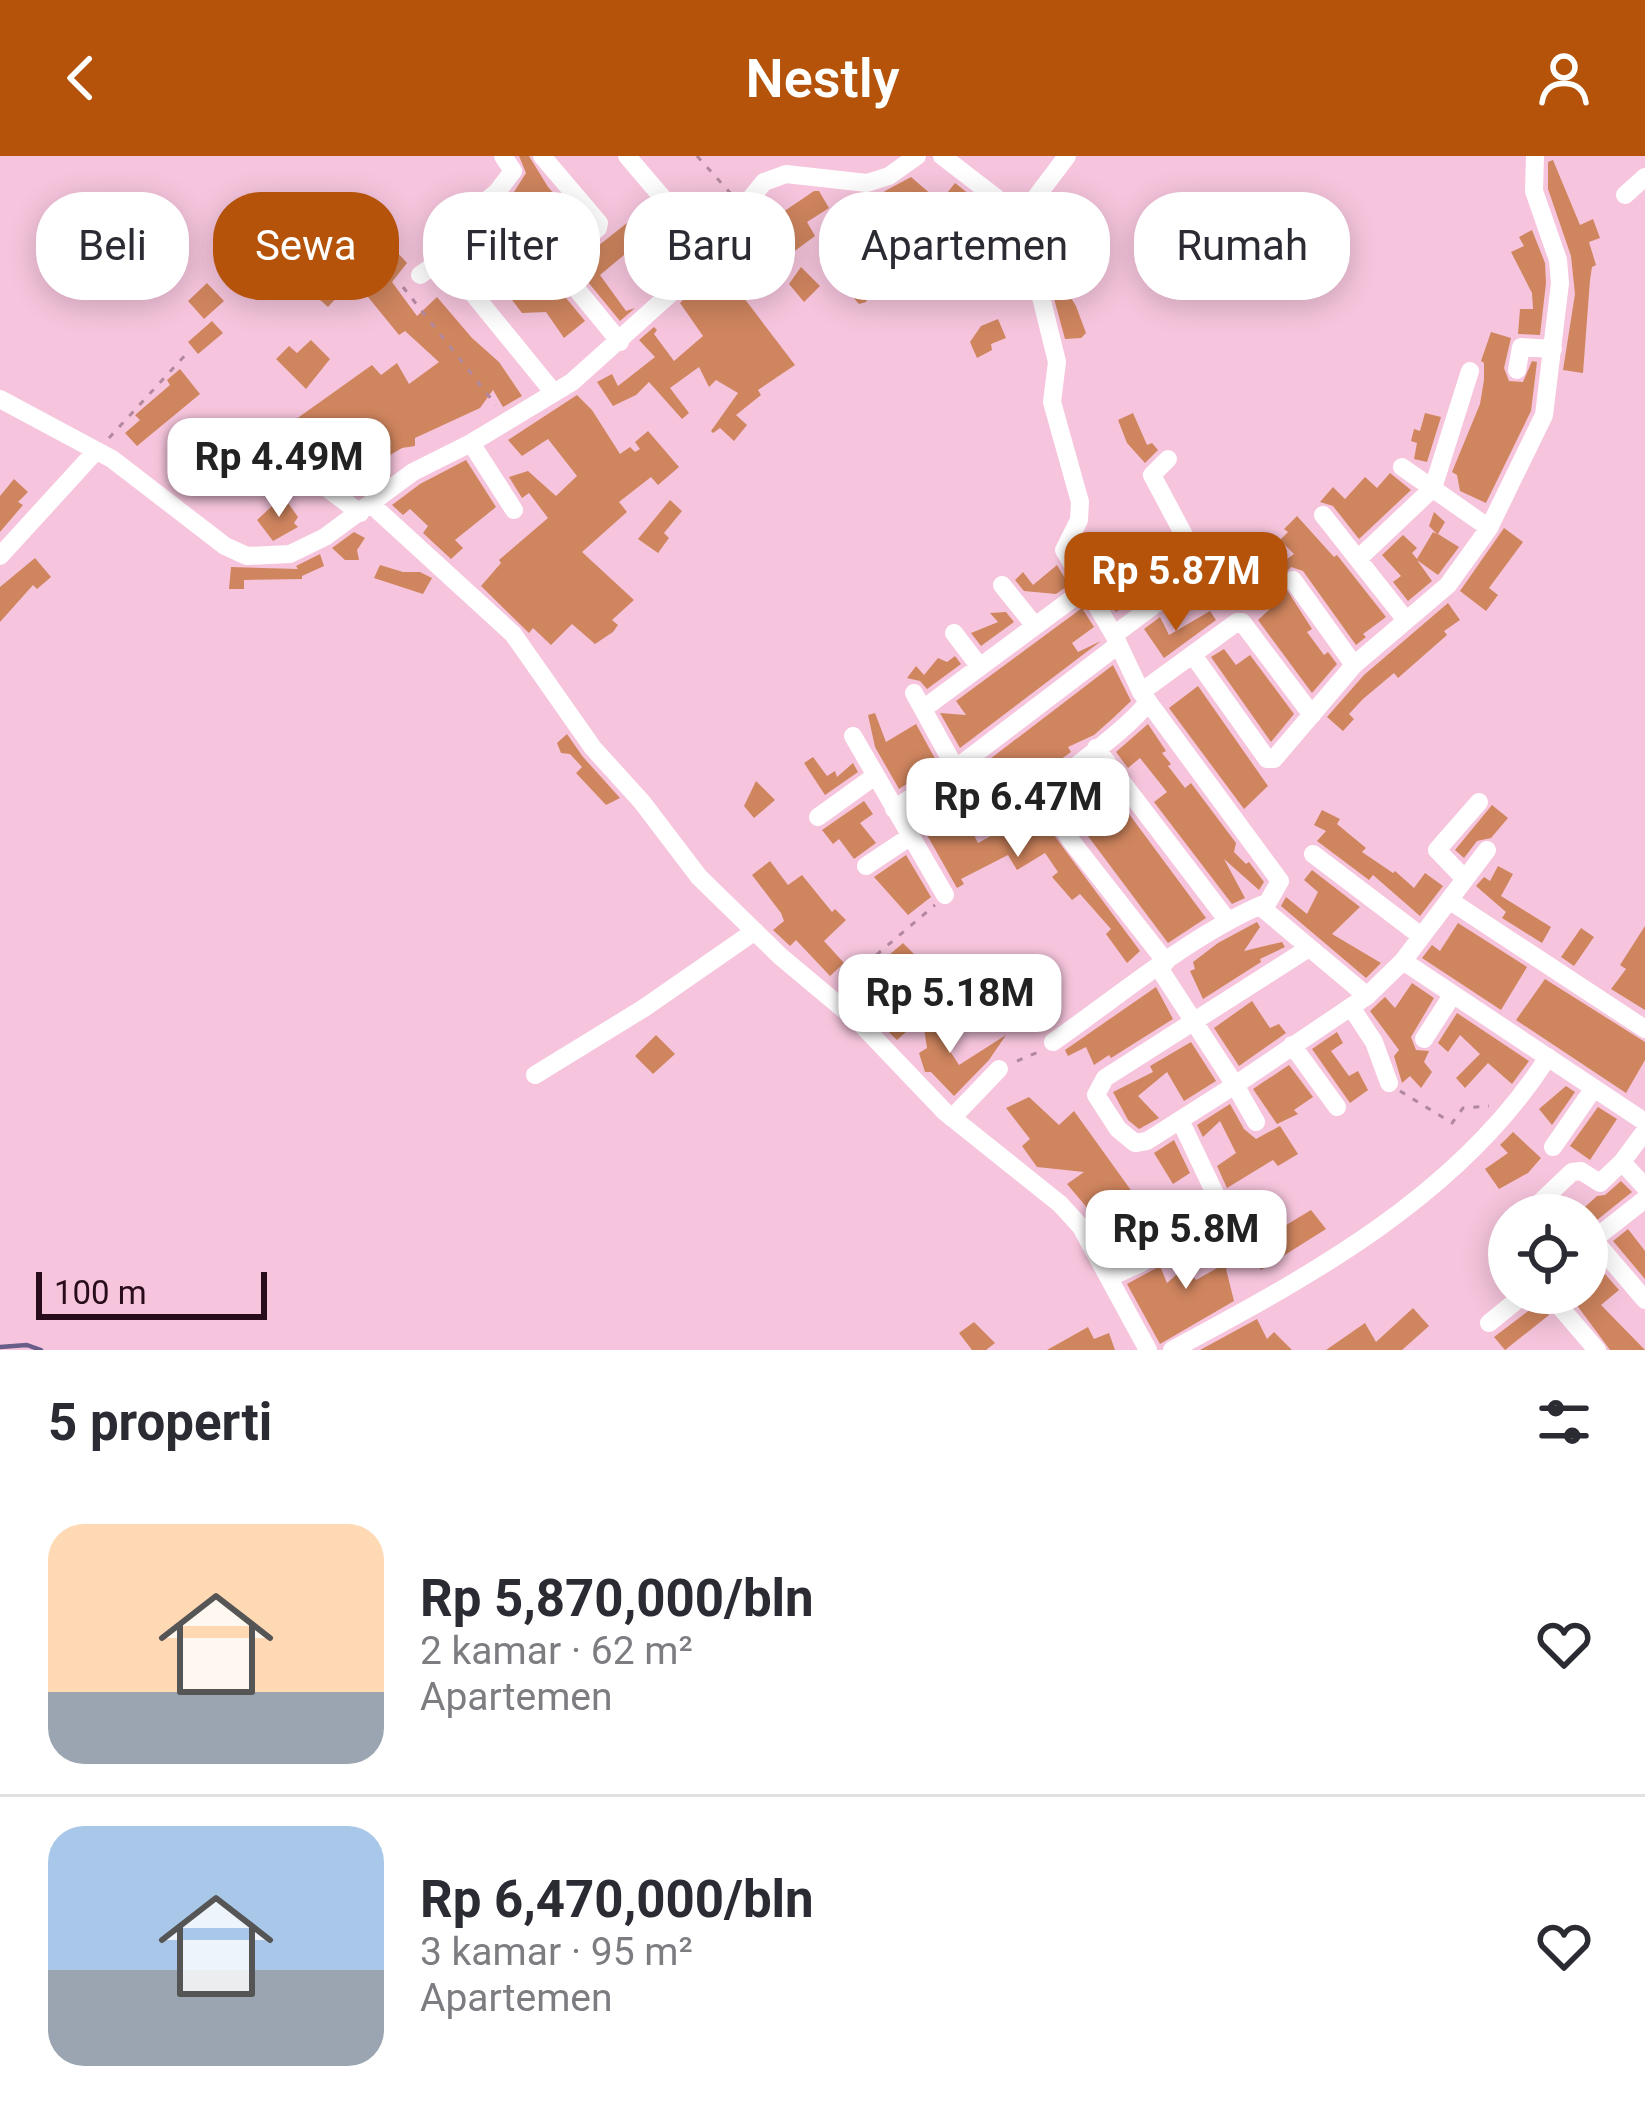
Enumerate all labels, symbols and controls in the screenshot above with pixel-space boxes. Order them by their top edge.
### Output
icon: back [48,45,114,111]
icon: person [1531,45,1597,111]
text: Nestly [745,47,900,110]
chip: Beli [36,192,189,300]
chip: Sewa [213,192,399,300]
chip: Filter [423,192,600,300]
chip: Baru [624,192,795,300]
chip: Apartemen [819,192,1110,300]
chip: Rumah [1134,192,1350,300]
pin: Rp 4.49M [155,418,403,520]
text: Rp 4.49M [194,434,364,480]
pin: Rp 5.87M [1052,532,1300,634]
text: Rp 5.87M [1091,548,1261,594]
pin: Rp 6.47M [894,758,1142,860]
text: Rp 6.47M [933,774,1103,820]
pin: Rp 5.18M [826,954,1074,1056]
text: Rp 5.18M [865,970,1035,1016]
pin: Rp 5.8M [1075,1190,1297,1292]
map controls [1488,1194,1608,1314]
button: locate [1488,1194,1608,1314]
text: Rp 5.8M [1113,1206,1259,1252]
scale bar [36,1266,267,1319]
text: 100 m [54,1273,147,1312]
icon: filters [1531,1389,1597,1455]
text: 5 properti [48,1393,272,1452]
text: Rp 5,870,000/bln [420,1569,814,1628]
icon: home [144,1572,288,1716]
icon: heart [1531,1611,1597,1677]
text: 2 kamar · 62 m² [420,1628,693,1674]
text: Apartemen [420,1674,613,1720]
text: Rp 6,470,000/bln [420,1870,814,1929]
icon: home [144,1874,288,2018]
icon: heart [1531,1913,1597,1979]
text: 3 kamar · 95 m² [420,1929,693,1975]
text: Apartemen [420,1975,613,2021]

